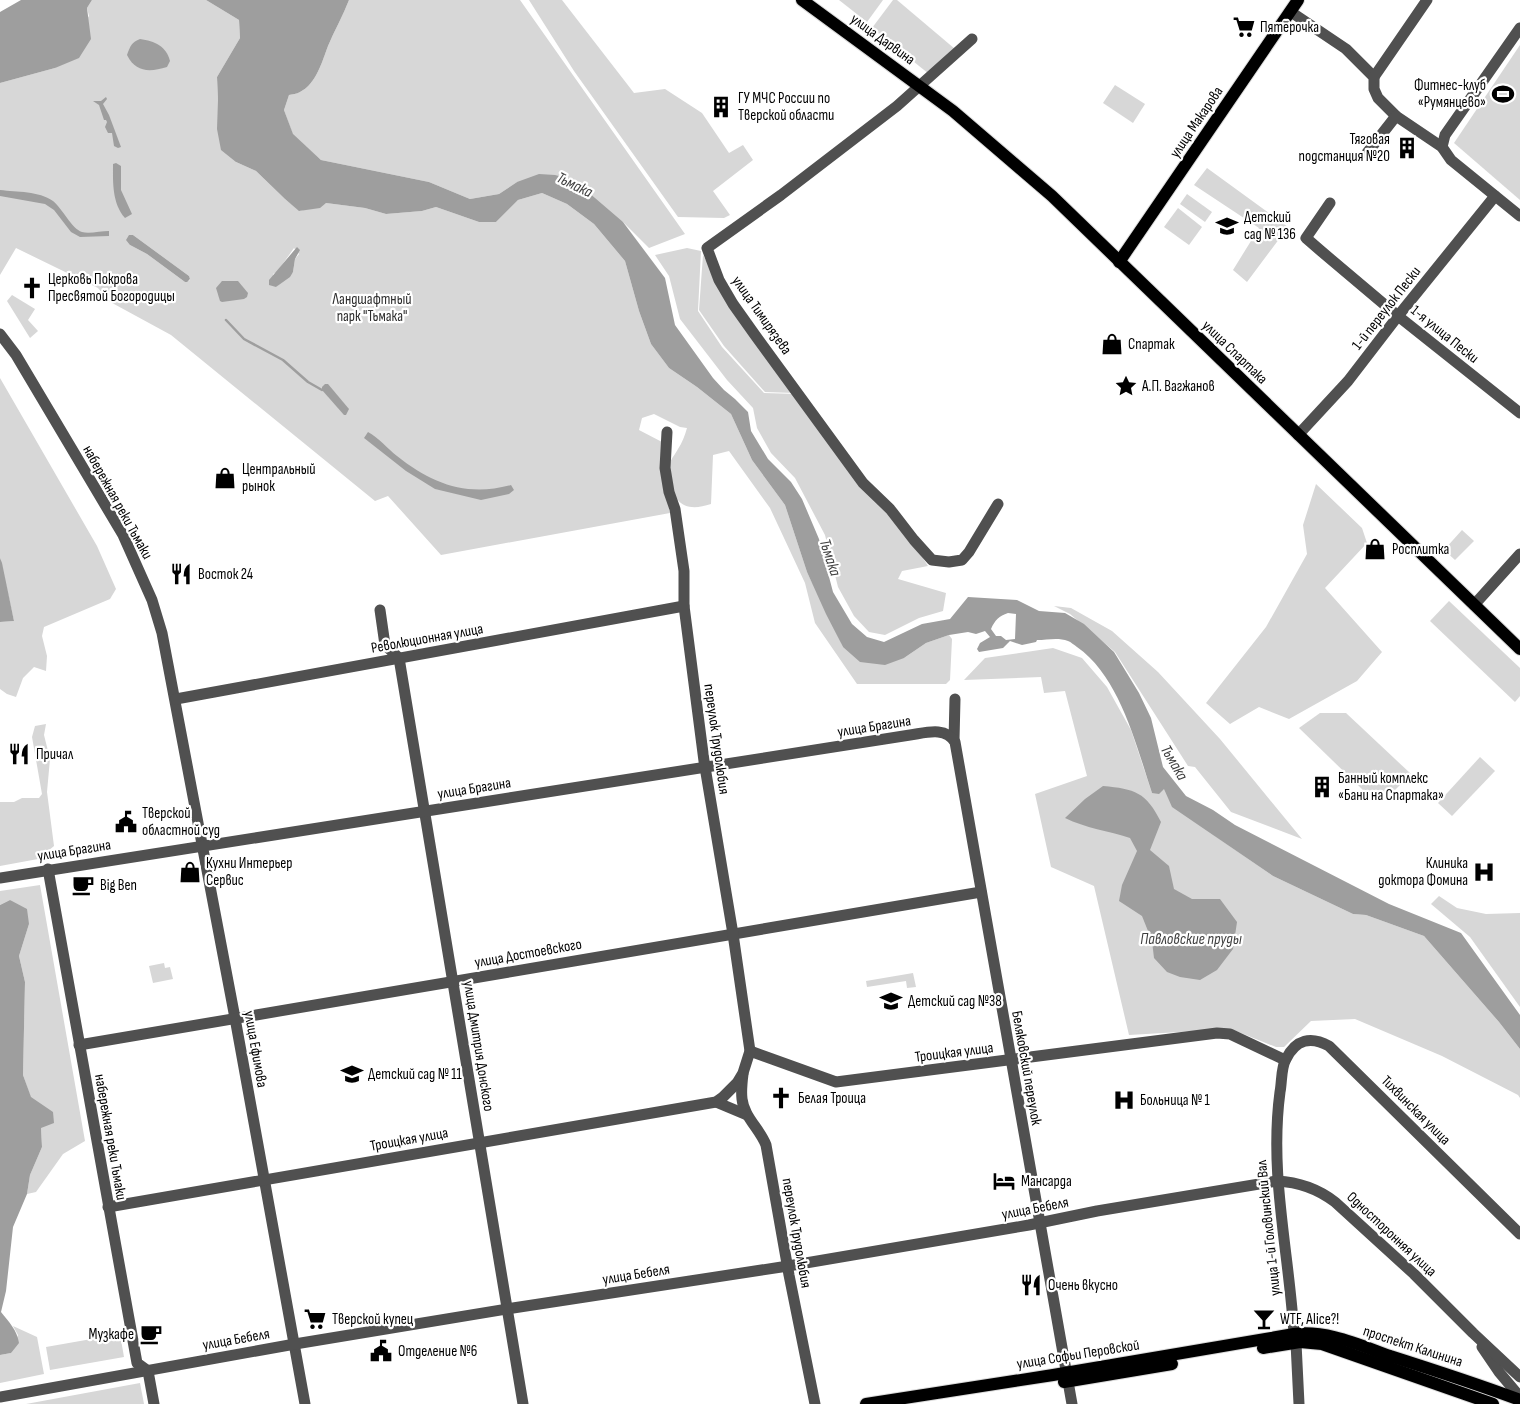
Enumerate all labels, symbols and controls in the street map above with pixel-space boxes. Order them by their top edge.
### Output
street label: улица Дарвина [847,10,919,69]
supermarket icon: Пятёрочка [1231,14,1257,40]
place label: Пятёрочка [1260,18,1319,37]
place label: Фитнес-клуб «Румянцево» [1414,76,1486,112]
sports icon: Фитнес-клуб «Румянцево» [1490,81,1516,107]
street label: улица Макарова [1166,83,1227,162]
place label: ГУ МЧС России по Тверской области [738,89,834,125]
building icon: ГУ МЧС России по Тверской области [708,94,734,120]
place label: Тяговая подстанция №20 [1299,130,1390,166]
building icon: Тяговая подстанция №20 [1394,135,1420,161]
water label: Тьмака [553,169,596,202]
place label: Детский сад № 136 [1244,208,1296,244]
school or university icon: Детский сад № 136 [1214,213,1240,239]
street label: 1-й переулок Пески [1348,263,1425,354]
place label: Церковь Покрова Пресвятой Богородицы [48,270,175,306]
street label: улица Тимирязева [727,272,796,359]
church icon: Церковь Покрова Пресвятой Богородицы [19,275,45,301]
park label: Ландшафтный парк "Тьмака" [332,290,411,326]
street label: 1-я улица Пески [1407,301,1483,368]
street label: улица Спартака [1198,316,1272,389]
shop icon: Спартак [1099,331,1125,357]
place label: Спартак [1128,335,1175,354]
place icon: А.П. Вагжанов [1113,373,1139,399]
place label: А.П. Вагжанов [1141,377,1215,396]
street label: набережная реки Тьмаки [78,442,157,563]
place label: Центральный рынок [242,460,316,496]
shop icon: Центральный рынок [212,465,238,491]
shop icon: Росплитка [1362,536,1388,562]
water label: Тьмака [815,537,845,579]
place label: Росплитка [1392,540,1450,559]
restaurant icon: Восток 24 [168,561,194,587]
place label: Восток 24 [198,565,253,584]
street label: Революционная улица [370,619,485,658]
street label: переулок Трудолюбия [699,683,734,796]
street label: улица Брагина [836,711,912,742]
restaurant icon: Причал [6,741,32,767]
water label: Тьмака [1156,742,1192,784]
place label: Причал [36,745,74,764]
place label: Банный комплекс «Бани на Спартака» [1338,769,1444,805]
street label: улица Брагина [436,773,512,804]
building icon: Банный комплекс «Бани на Спартака» [1309,774,1335,800]
place label: Тверской областной суд [142,804,220,840]
public building icon: Тверской областной суд [113,809,139,835]
street label: улица Брагина [36,835,112,866]
place label: Кухни Интерьер Сервис [206,854,293,890]
place label: Клиника доктора Фомина [1378,854,1468,890]
shop icon: Кухни Интерьер Сервис [177,859,203,885]
hospital icon: Клиника доктора Фомина [1471,859,1497,885]
cafe icon: Big Ben [70,872,96,898]
place label: Big Ben [100,876,137,895]
water label: Павловские пруды [1140,930,1242,949]
street label: улица Достоевского [473,935,583,972]
street label: улица Дмитрия Донского [459,979,498,1113]
school or university icon: Детский сад №38 [878,988,904,1014]
place label: Детский сад №38 [908,992,1002,1011]
street label: улица Ефимова [239,1009,272,1089]
street label: Беляковский переулок [1007,1009,1046,1127]
street label: Троицкая улица [914,1038,995,1067]
school or university icon: Детский сад № 11 [339,1061,365,1087]
place label: Детский сад № 11 [368,1065,463,1084]
street label: Тихвинская улица [1377,1072,1455,1149]
street label: набережная реки Тьмаки [90,1073,131,1202]
church icon: Белая Троица [768,1085,794,1111]
hospital icon: Больница № 1 [1111,1087,1137,1113]
place label: Белая Троица [798,1089,866,1108]
place label: Больница № 1 [1140,1091,1211,1110]
street label: Троицкая улица [369,1123,450,1156]
street label: улица 1-й Головинский Вал [1252,1158,1285,1297]
hotel icon: Мансарда [991,1168,1017,1194]
place label: Мансарда [1021,1172,1072,1191]
street label: переулок Трудолюбия [777,1177,816,1290]
street label: Односторонняя улица [1343,1188,1441,1281]
street label: улица Бебеля [1000,1193,1070,1224]
street label: улица Бебеля [601,1260,671,1289]
restaurant icon: Очень вкусно [1018,1272,1044,1298]
place label: Очень вкусно [1048,1276,1118,1295]
supermarket icon: Тверской купец [302,1306,328,1332]
bar icon: WTF, Alice?! [1251,1306,1277,1332]
place label: Тверской купец [332,1310,414,1329]
place label: WTF, Alice?! [1280,1310,1339,1329]
cafe icon: Музкафе [138,1321,164,1347]
street label: проспект Калинина [1361,1321,1465,1372]
street label: улица Бебеля [201,1324,271,1355]
place label: Музкафе [88,1325,134,1344]
street label: улица Софьи Перовской [1015,1335,1141,1374]
public building icon: Отделение №6 [368,1338,394,1364]
place label: Отделение №6 [398,1342,477,1361]

